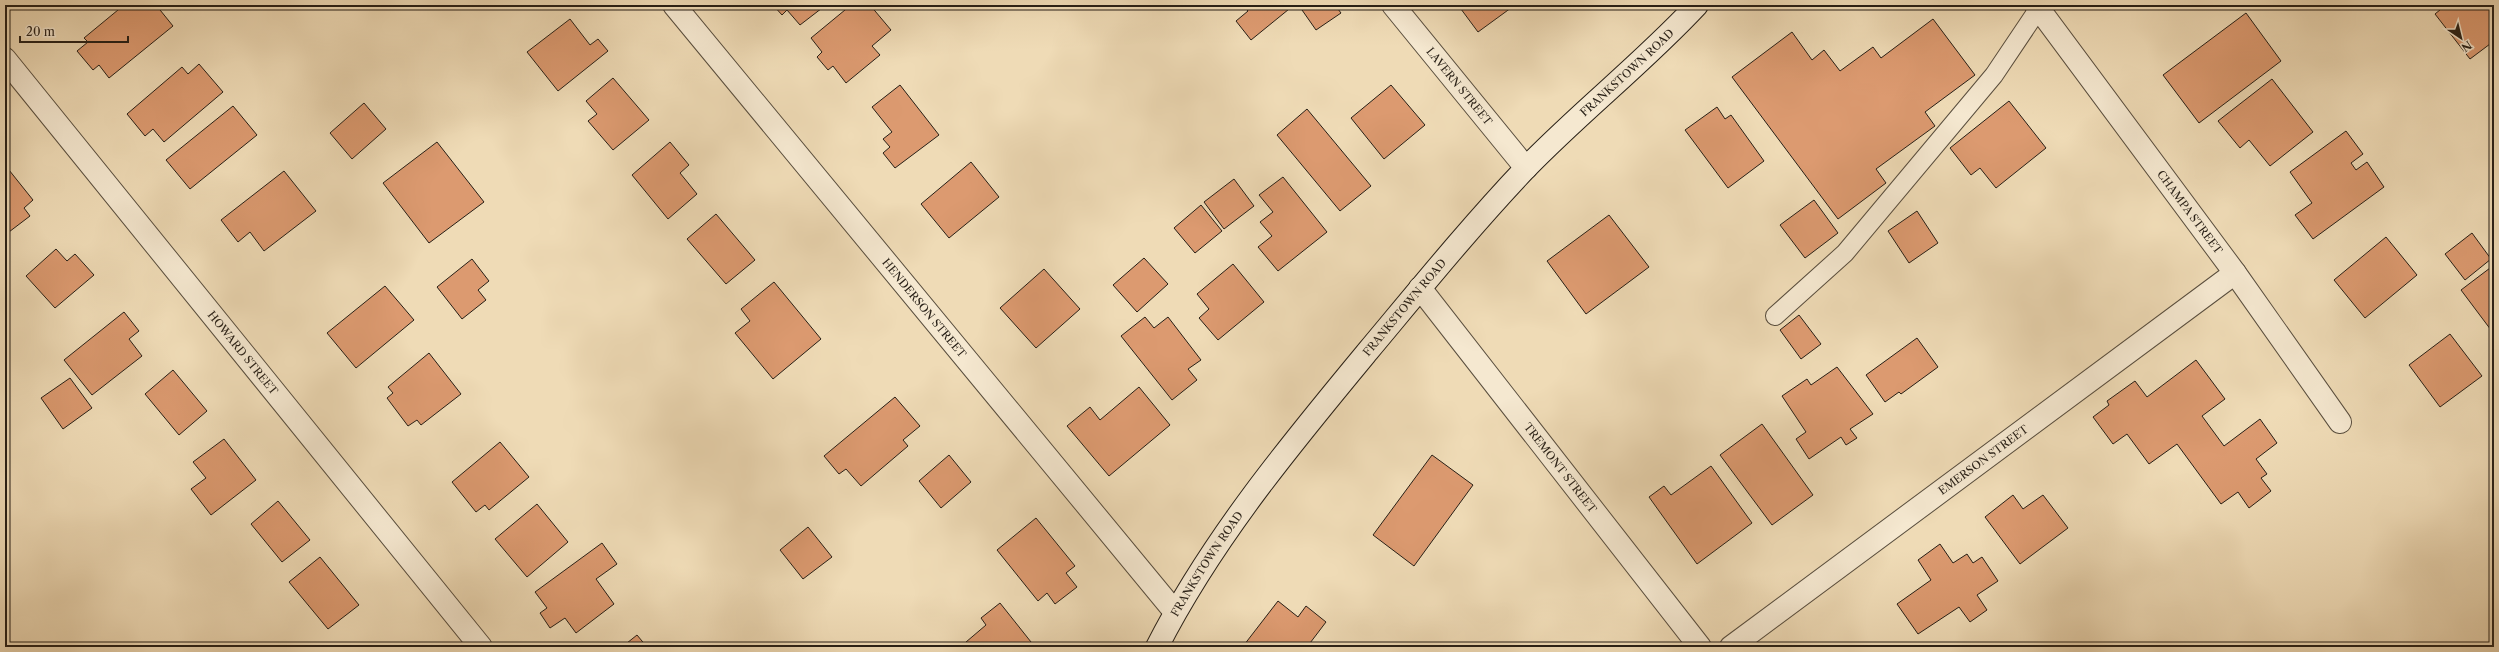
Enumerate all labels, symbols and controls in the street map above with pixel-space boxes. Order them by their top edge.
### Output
scale bar [20,18,128,44]
north arrow [2441,18,2481,58]
text: 20 m [26,24,55,39]
street label: FRANKSTOWN ROAD [1577,26,1677,119]
text: N [2458,38,2475,55]
street label: LAVERN STREET [1423,45,1496,129]
street label: CHAMPA STREET [2154,167,2226,257]
street label: HENDERSON STREET [879,256,970,361]
street label: FRANKSTOWN ROAD [1360,256,1449,359]
street label: HOWARD STREET [205,308,281,398]
street label: TREMONT STREET [1521,420,1600,516]
street label: EMERSON STREET [1935,422,2031,498]
street label: FRANKSTOWN ROAD [1168,508,1246,619]

